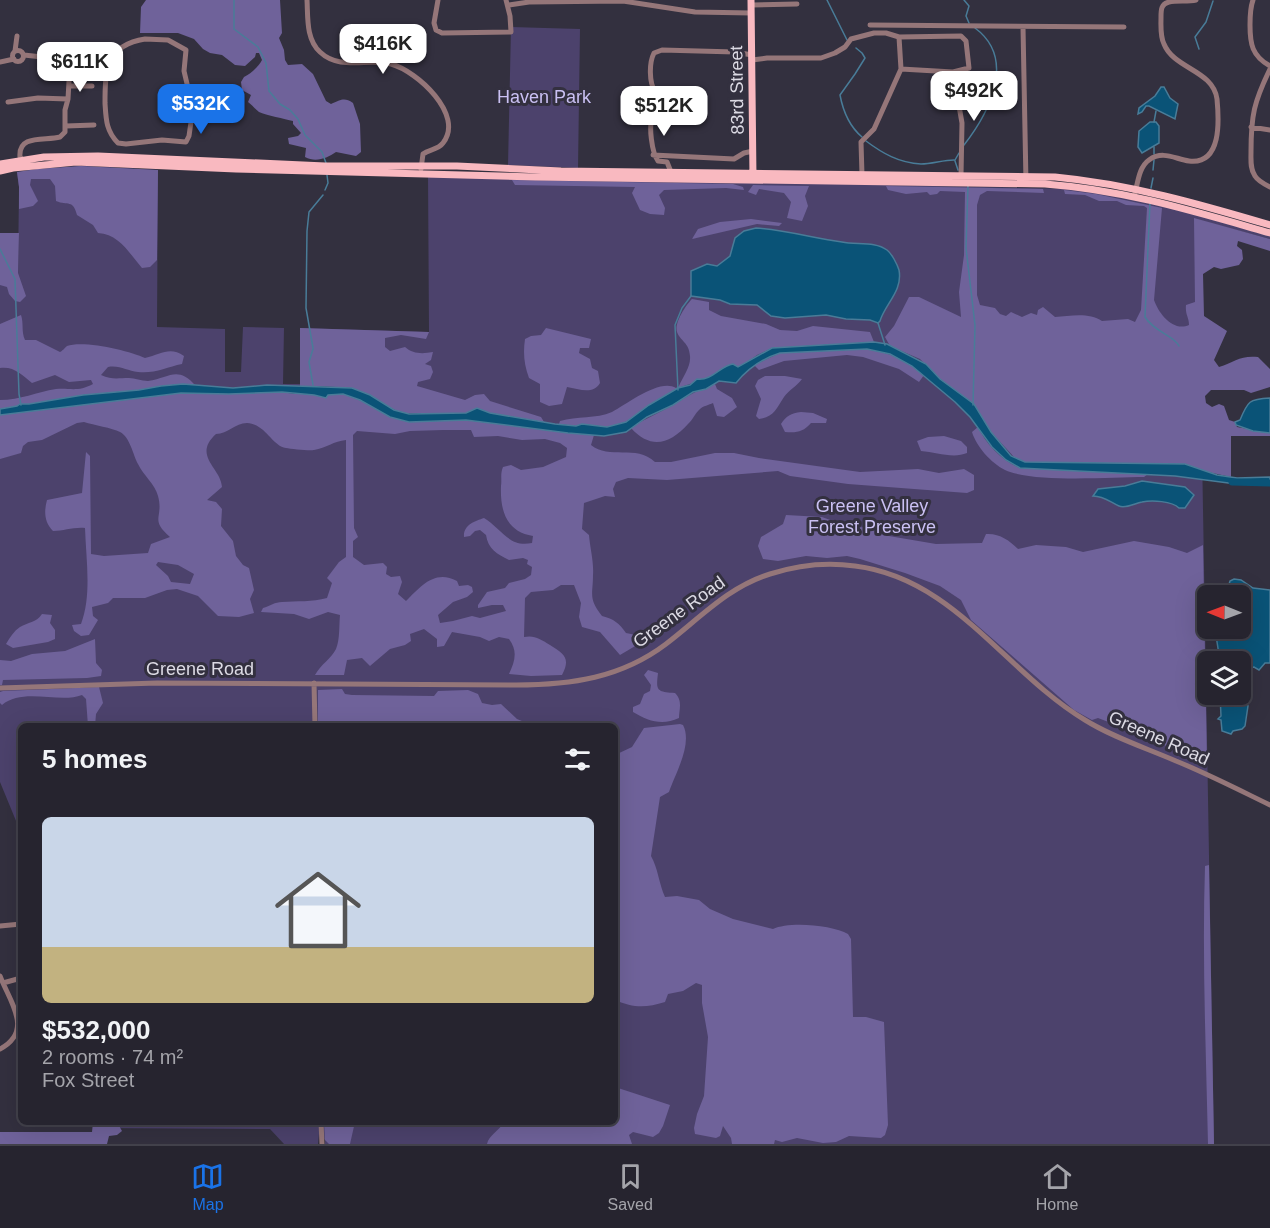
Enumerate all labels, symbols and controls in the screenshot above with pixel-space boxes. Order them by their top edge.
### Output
pin: $416K [341,24,425,75]
text: $416K [354,32,412,54]
pin: $611K [38,42,122,93]
street label: 83rd Street [726,45,748,135]
text: $611K [51,50,109,72]
pin: $492K [932,71,1016,122]
text: $492K [945,79,1003,101]
pin: $532K [159,84,243,135]
pin: $512K [622,86,706,137]
park label: Haven Park [497,87,592,107]
text: $532K [172,92,230,114]
text: $512K [635,94,693,116]
park label: Greene Valley Forest Preserve [808,496,936,537]
street label: Greene Road [629,572,729,652]
north arrow [1197,585,1251,639]
map controls [1197,585,1251,705]
button: layers [1197,651,1251,705]
street label: Greene Road [146,659,254,679]
street label: Greene Road [1106,707,1212,769]
icon: filters [561,743,594,776]
text: 5 homes [42,744,148,774]
icon: home [264,856,372,964]
text: $532,000 [42,1015,150,1045]
text: 2 rooms · 74 m² [42,1046,183,1068]
text: Fox Street [42,1069,134,1091]
tab: Map [191,1160,224,1214]
tab: Saved [607,1160,653,1214]
tab: Home [1036,1160,1078,1214]

